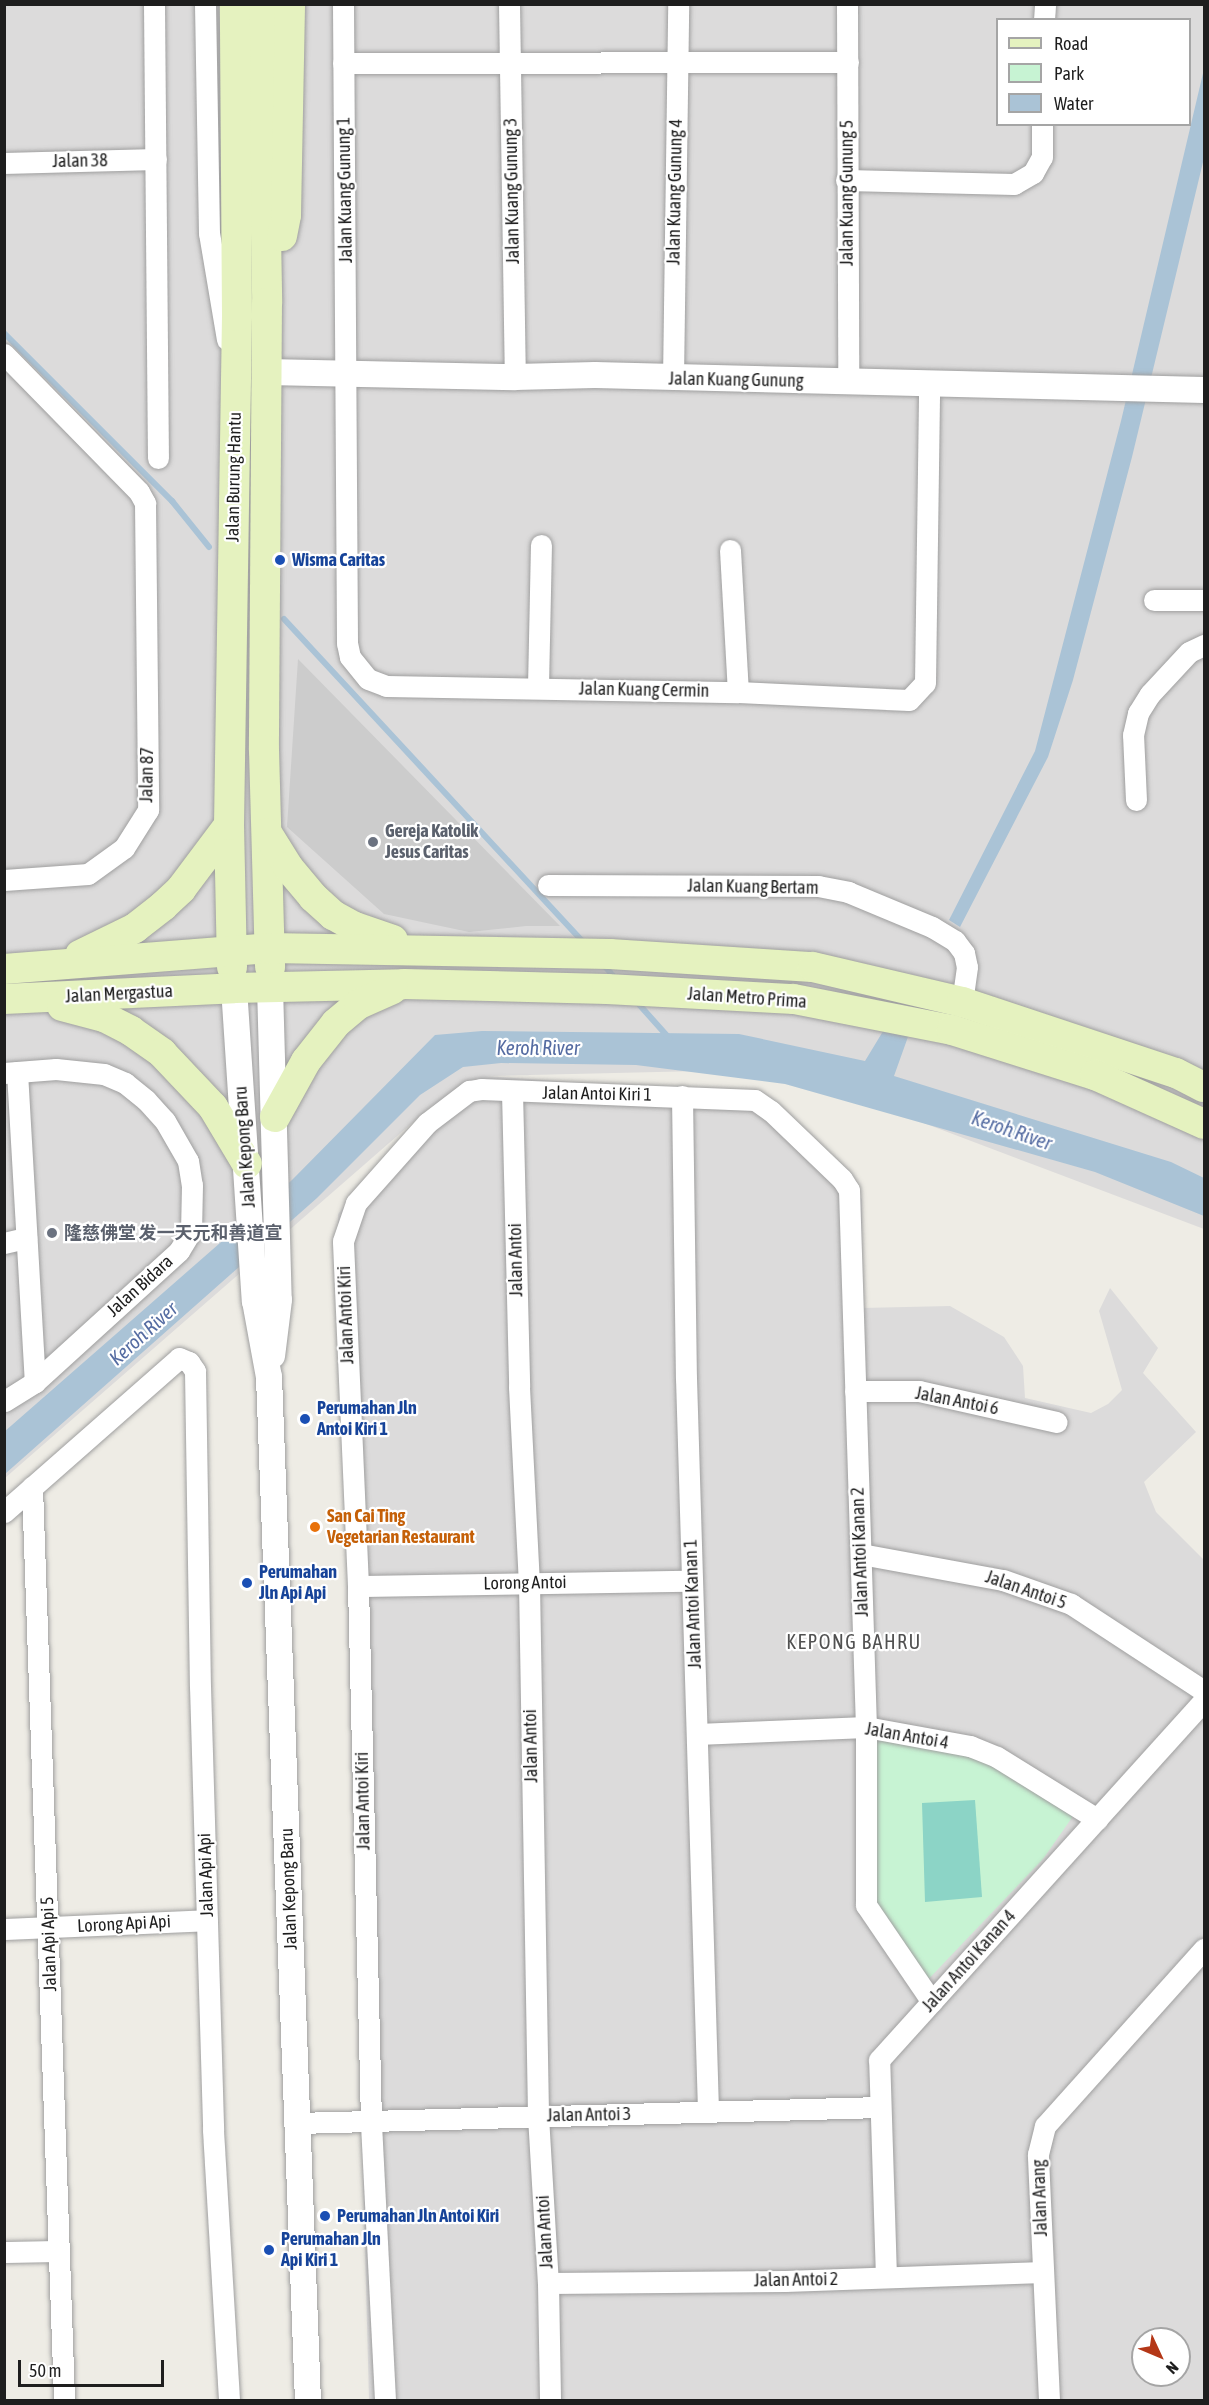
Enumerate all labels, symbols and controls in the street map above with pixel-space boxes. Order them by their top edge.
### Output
legend [996,18,1191,126]
text: Road [1054,33,1088,54]
text: Park [1054,63,1084,84]
text: Water [1054,93,1093,114]
street label: Jalan Kuang Gunung 1 [333,117,357,263]
street label: Jalan Kuang Gunung 3 [500,118,524,264]
street label: Jalan Kuang Gunung 4 [663,119,687,265]
street label: Jalan Kuang Gunung 5 [836,120,858,266]
street label: Jalan 38 [52,150,108,172]
street label: Jalan Kuang Gunung [668,368,804,392]
street label: Jalan Burung Hantu [222,412,246,542]
place label: Wisma Caritas [292,549,385,571]
marker: Wisma Caritas [273,553,287,567]
street label: Jalan Kuang Cermin [579,678,709,702]
street label: Jalan 87 [136,747,158,803]
place label: Gereja Katolik Jesus Caritas [385,821,478,864]
marker: Gereja Katolik Jesus Caritas [366,835,380,849]
street label: Jalan Kuang Bertam [687,875,819,899]
street label: Jalan Mergastua [65,980,173,1008]
street label: Jalan Metro Prima [687,983,807,1013]
water label: Keroh River [496,1035,580,1059]
street label: Jalan Antoi Kiri 1 [542,1082,652,1106]
street label: Jalan Kepong Baru [230,1085,260,1209]
water label: Keroh River [969,1105,1055,1155]
place label: 隆慈佛堂 发一天元和善道宣 [64,1222,282,1244]
street label: Jalan Antoi [505,1223,527,1297]
marker: 隆慈佛堂 发一天元和善道宣 [45,1226,59,1240]
street label: Jalan Bidara [103,1251,177,1321]
street label: Jalan Antoi Kiri [333,1265,359,1365]
water label: Keroh River [104,1296,182,1370]
street label: Jalan Antoi 6 [913,1382,1001,1420]
place label: Perumahan Jln Antoi Kiri 1 [317,1398,417,1440]
marker: Perumahan Jln Antoi Kiri 1 [298,1412,312,1426]
street label: Jalan Antoi Kanan 2 [847,1487,873,1617]
place label: San Cai Ting Vegetarian Restaurant [327,1506,475,1549]
marker: San Cai Ting Vegetarian Restaurant [308,1520,322,1534]
street label: Jalan Antoi Kanan 1 [680,1539,706,1669]
place label: Perumahan Jln Api Api [259,1562,337,1604]
street label: Jalan Antoi 5 [983,1566,1069,1614]
street label: Lorong Antoi [483,1571,567,1595]
marker: Perumahan Jln Api Api [240,1576,254,1590]
district label: KEPONG BAHRU [786,1629,922,1653]
street label: Jalan Antoi [520,1709,542,1783]
street label: Jalan Antoi 4 [863,1718,951,1754]
street label: Jalan Antoi Kiri [351,1752,375,1850]
street label: Jalan Kepong Baru [276,1828,302,1950]
street label: Jalan Api Api [194,1833,218,1917]
street label: Jalan Api Api 5 [37,1896,61,1992]
street label: Jalan Antoi Kanan 4 [918,1906,1020,2016]
street label: Lorong Api Api [77,1911,171,1937]
street label: Jalan Antoi 3 [547,2103,631,2127]
street label: Jalan Arang [1028,2159,1052,2237]
street label: Jalan Antoi [532,2195,558,2269]
place label: Perumahan Jln Antoi Kiri [337,2205,499,2227]
marker: Perumahan Jln Antoi Kiri [318,2209,332,2223]
place label: Perumahan Jln Api Kiri 1 [281,2229,381,2272]
marker: Perumahan Jln Api Kiri 1 [262,2243,276,2257]
street label: Jalan Antoi 2 [754,2268,838,2292]
north arrow [1131,2327,1191,2387]
scale bar [21,2348,166,2386]
text: N [1163,2358,1182,2378]
text: 50 m [29,2360,61,2381]

